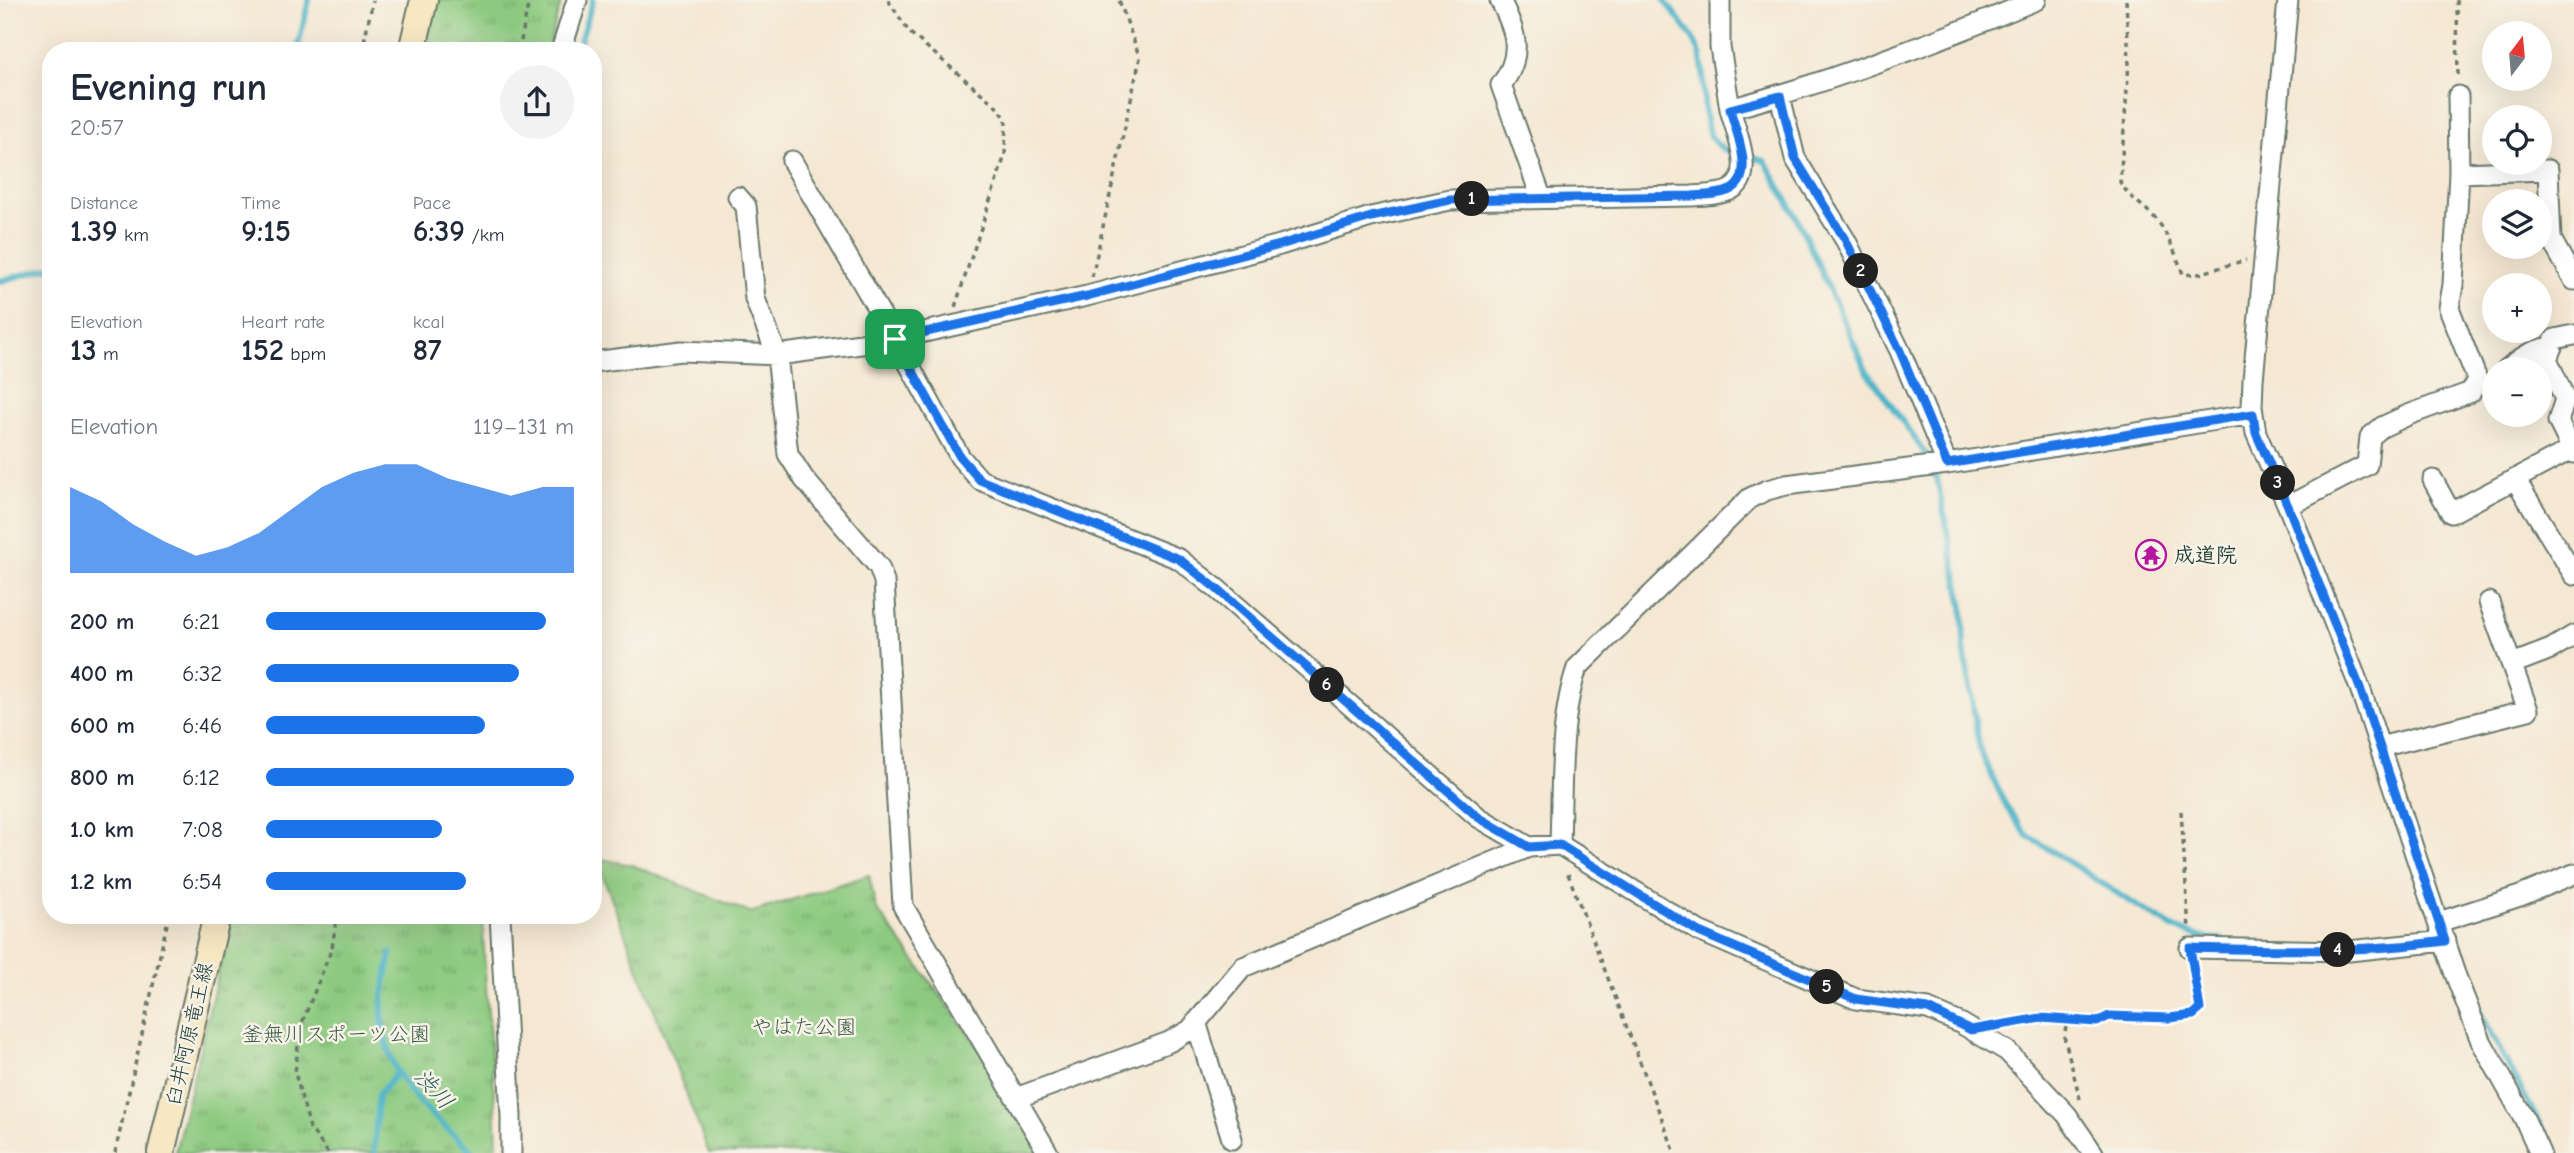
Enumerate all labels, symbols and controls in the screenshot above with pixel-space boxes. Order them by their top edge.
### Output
north arrow [2482,21,2552,91]
map controls [2482,21,2552,427]
button: share [500,65,574,139]
text: Evening run [70,66,267,110]
button: locate [2482,105,2552,175]
text: 20:57 [70,114,124,141]
pin: 1 [1454,182,1490,216]
text: 1 [1468,187,1475,209]
button: layers [2482,189,2552,259]
text: Distance [70,192,138,214]
text: Time [241,192,281,214]
text: Pace [413,192,451,214]
text: 1.39 [70,214,118,249]
text: 9:15 [241,214,291,249]
text: 6:39 [413,214,465,249]
text: km [118,224,149,246]
text: /km [465,224,505,246]
pin: 2 [1843,254,1878,288]
text: 2 [1856,259,1865,281]
button: + [2482,273,2552,343]
pin [865,309,925,369]
text: Elevation [70,311,143,333]
text: Heart rate [241,311,325,333]
text: kcal [413,311,445,333]
icon: arrive [876,320,914,358]
text: 13 [70,333,97,368]
text: 152 [241,333,284,368]
text: 87 [413,333,442,368]
text: m [97,343,119,365]
text: bpm [284,343,326,365]
button: − [2482,357,2552,427]
text: Elevation [70,413,158,440]
text: 119–131 m [473,413,574,440]
pin: 3 [2260,466,2296,500]
text: 3 [2273,471,2282,493]
temple icon: 成道院 [2134,538,2168,572]
place label: 成道院 [2174,543,2237,567]
text: 200 m [70,608,134,635]
text: 6:21 [182,608,220,635]
text: 400 m [70,660,134,687]
text: 6:32 [182,660,222,687]
pin: 6 [1310,668,1344,702]
text: 6 [1322,673,1331,695]
text: 600 m [70,712,135,739]
text: 6:46 [182,712,222,739]
text: 800 m [70,764,135,791]
text: 6:12 [182,764,220,791]
text: 1.0 km [70,816,134,843]
text: 7:08 [182,816,223,843]
text: 1.2 km [70,868,132,895]
text: 6:54 [182,868,222,895]
pin: 4 [2320,932,2356,968]
text: 4 [2333,938,2342,960]
street label: 臼井阿原竜王線 [161,960,217,1108]
pin: 5 [1810,970,1844,1004]
text: 5 [1821,975,1832,997]
park label: やはた公園 [752,1015,857,1039]
park label: 釜無川スポーツ公園 [242,1022,430,1046]
water label: 渋川 [409,1063,459,1115]

